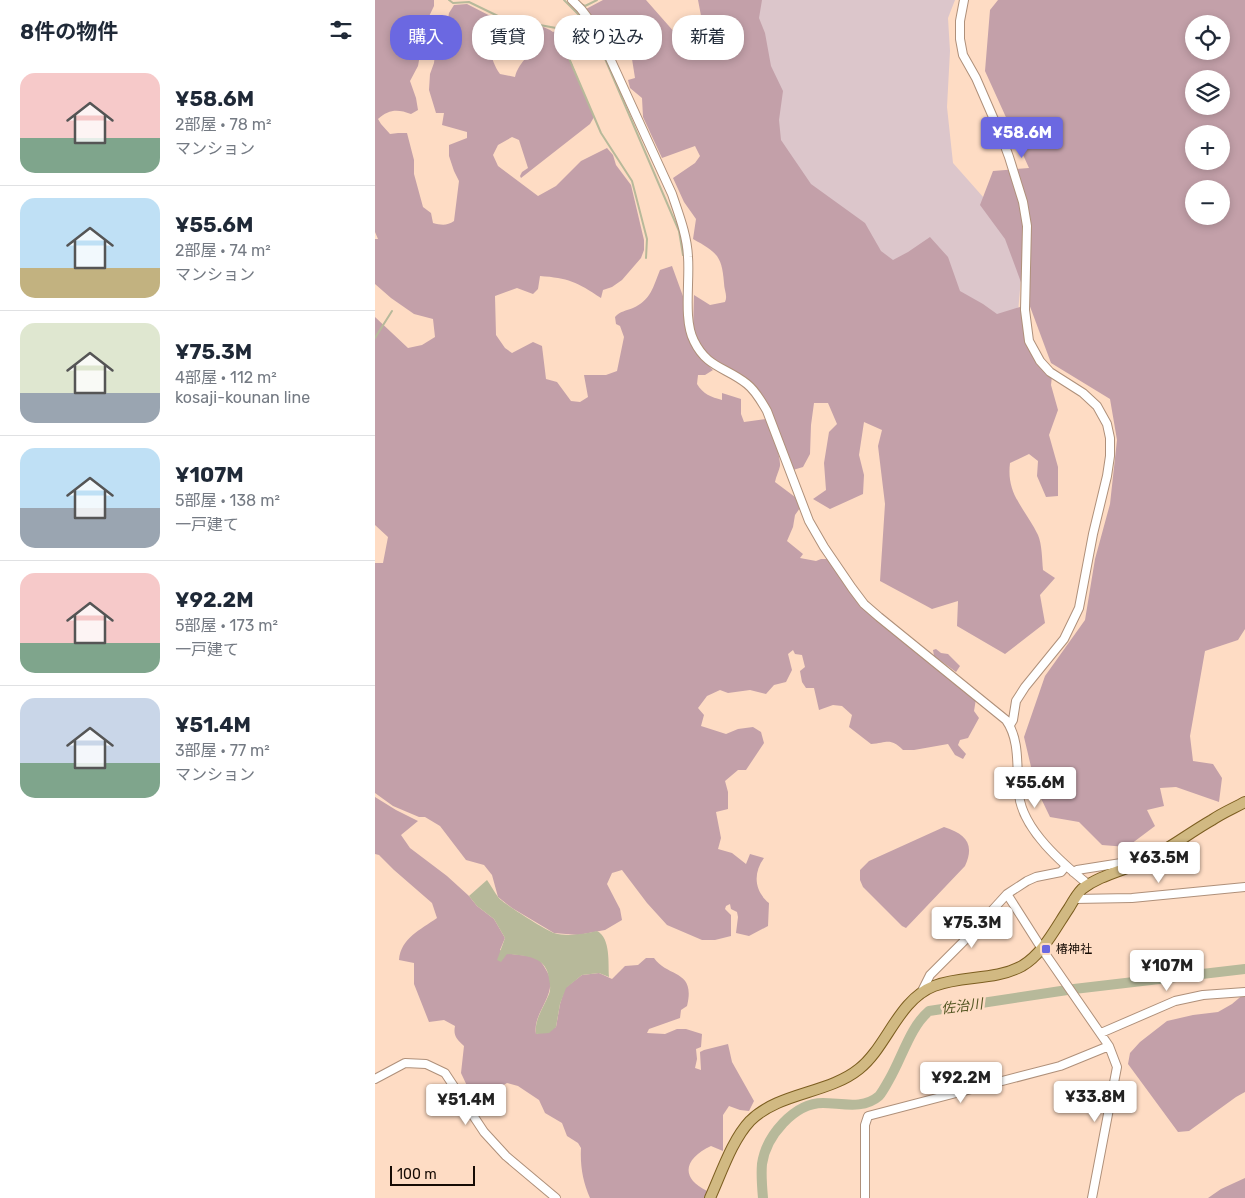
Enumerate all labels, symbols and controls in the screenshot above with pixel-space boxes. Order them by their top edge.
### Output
chip: 購入 [390,15,462,60]
chip: 賃貸 [472,15,544,60]
chip: 絞り込み [554,15,662,60]
chip: 新着 [672,15,744,60]
map controls [1185,15,1230,225]
button: locate [1185,15,1230,60]
icon: filters [327,16,355,44]
text: 8件の物件 [20,19,118,44]
button: layers [1185,70,1230,115]
text: ¥58.6M [175,86,254,111]
icon: home [60,93,120,153]
text: 2部屋 · 78 m² [175,115,272,134]
pin: ¥58.6M [981,116,1063,159]
text: ¥58.6M [992,123,1052,142]
button: + [1185,125,1230,170]
text: マンション [175,139,255,158]
button: − [1185,180,1230,225]
text: ¥55.6M [175,212,253,237]
icon: home [60,218,120,278]
text: 2部屋 · 74 m² [175,241,271,260]
text: マンション [175,265,255,284]
text: ¥75.3M [175,339,252,364]
icon: home [60,343,120,403]
text: 4部屋 · 112 m² [175,368,277,387]
text: kosaji-kounan line [175,388,310,407]
text: ¥107M [175,462,244,487]
icon: home [60,468,120,528]
text: 5部屋 · 138 m² [175,491,280,510]
text: 一戸建て [175,515,239,534]
text: ¥92.2M [175,587,254,612]
icon: home [60,593,120,653]
text: 5部屋 · 173 m² [175,616,278,635]
text: 一戸建て [175,640,239,659]
text: ¥51.4M [175,712,251,737]
icon: home [60,718,120,778]
text: 3部屋 · 77 m² [175,741,270,760]
text: マンション [175,765,255,784]
pin: ¥55.6M [994,766,1076,809]
text: ¥55.6M [1005,773,1065,792]
pin: ¥63.5M [1118,842,1200,884]
text: ¥63.5M [1129,848,1189,867]
pin: ¥75.3M [931,906,1013,949]
text: ¥75.3M [943,913,1001,932]
place label: 椿神社 [1056,942,1092,956]
marker: 椿神社 [1040,943,1052,955]
pin: ¥107M [1132,950,1202,992]
text: ¥107M [1141,956,1193,975]
water label: 佐治川 [940,995,986,1017]
pin: ¥92.2M [920,1062,1002,1104]
text: ¥92.2M [931,1068,991,1087]
pin: ¥33.8M [1054,1080,1136,1123]
pin: ¥51.4M [425,1084,507,1126]
text: ¥33.8M [1065,1087,1125,1106]
text: ¥51.4M [437,1090,495,1109]
scale bar [390,1163,475,1186]
text: 100 m [397,1166,437,1183]

